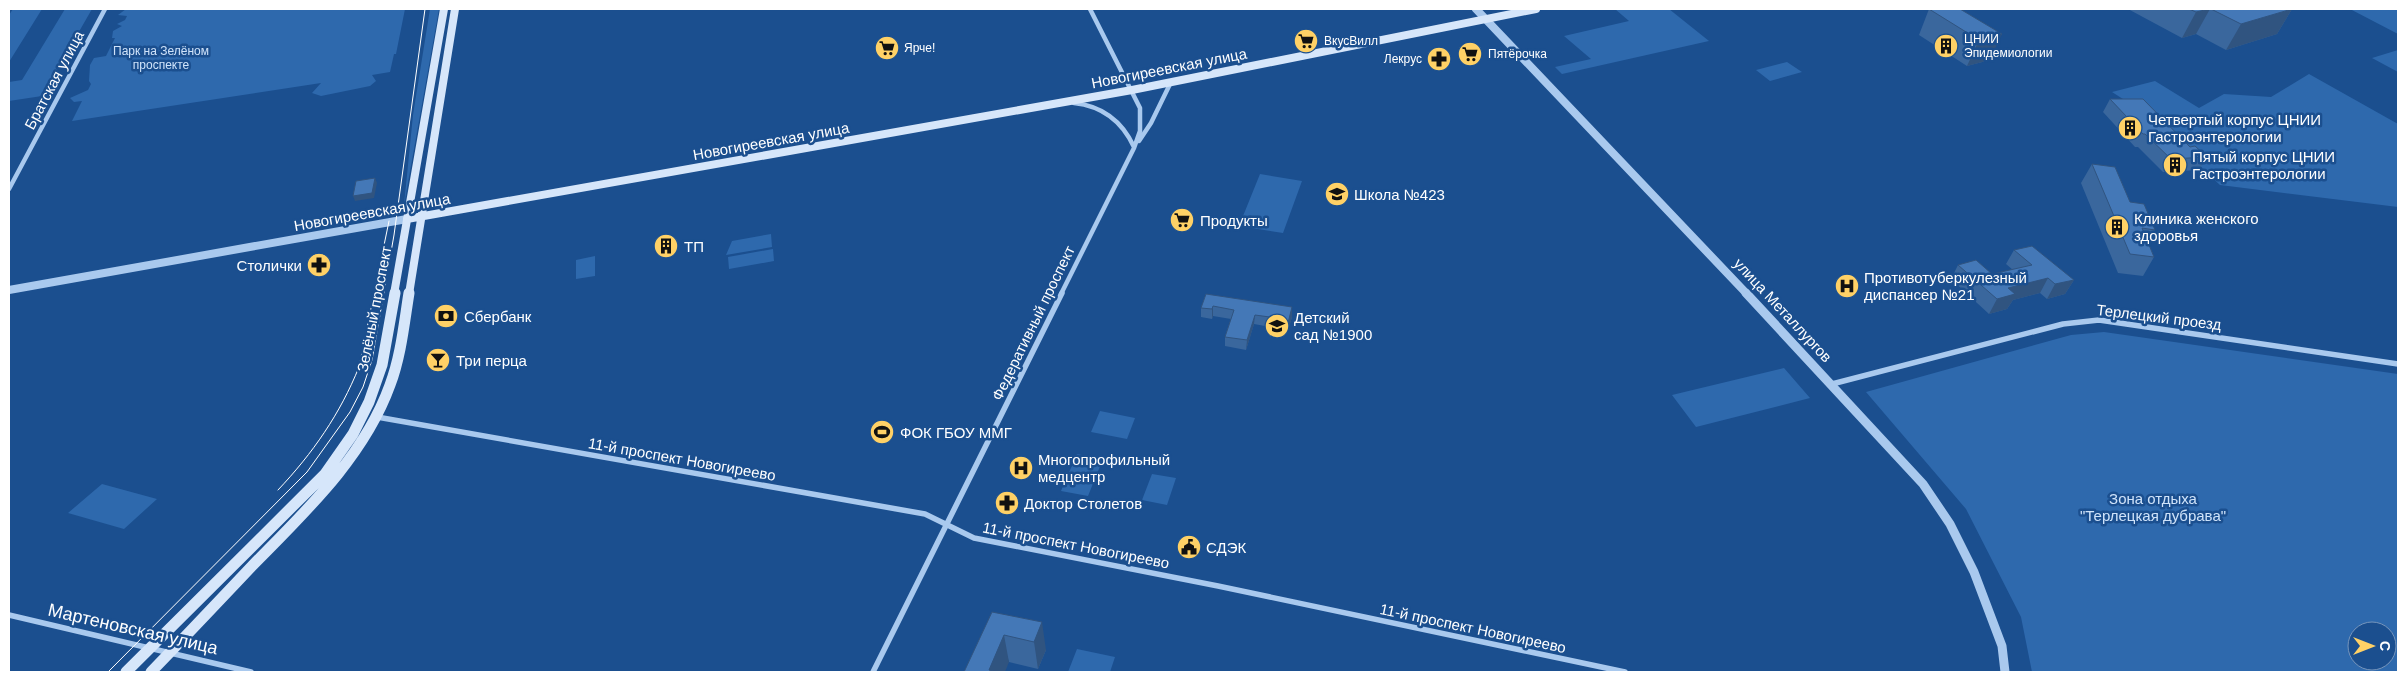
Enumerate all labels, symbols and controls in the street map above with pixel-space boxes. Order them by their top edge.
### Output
street label: Братская улица [21,27,87,132]
supermarket icon: ВкусВилл [1293,28,1319,54]
place label: ЦНИИ Эпидемиологии [1964,32,2052,60]
building icon: ЦНИИ Эпидемиологии [1933,33,1959,59]
place label: ВкусВилл [1324,34,1378,48]
supermarket icon: Ярче! [874,35,900,61]
place label: Ярче! [904,41,935,55]
supermarket icon: Пятёрочка [1457,41,1483,67]
park label: Парк на Зелёном проспекте [113,44,209,72]
street label: Новогиреевская улица [1090,44,1249,91]
pharmacy icon: Лекрус [1426,46,1452,72]
place label: Пятёрочка [1488,47,1547,61]
place label: Лекрус [1384,52,1422,66]
place label: Четвертый корпус ЦНИИ Гастроэнтерологии [2148,111,2321,145]
building icon: Четвертый корпус ЦНИИ Гастроэнтерологии [2117,115,2143,141]
street label: Новогиреевская улица [692,119,851,163]
place label: Пятый корпус ЦНИИ Гастроэнтерологии [2192,148,2335,182]
building icon: Пятый корпус ЦНИИ Гастроэнтерологии [2162,152,2188,178]
school or university icon: Школа №423 [1324,181,1350,207]
place label: Школа №423 [1354,186,1445,203]
street label: Новогиреевская улица [293,190,452,234]
supermarket icon: Продукты [1169,207,1195,233]
place label: Клиника женского здоровья [2134,210,2259,244]
place label: Продукты [1200,212,1268,229]
building icon: Клиника женского здоровья [2104,214,2130,240]
building icon: ТП [653,233,679,259]
place label: ТП [684,238,704,255]
street label: Федеративный проспект [988,243,1078,403]
street label: Зелёный проспект [353,244,395,373]
pharmacy icon: Столички [306,252,332,278]
street label: улица Металлургов [1731,255,1835,365]
place label: Столички [237,257,302,274]
place label: Противотуберкулезный диспансер №21 [1864,269,2027,303]
hospital icon: Противотуберкулезный диспансер №21 [1834,273,1860,299]
street label: Терлецкий проезд [2096,301,2223,333]
bank icon: Сбербанк [433,303,459,329]
place label: Сбербанк [464,308,532,325]
place label: Детский сад №1900 [1294,309,1372,343]
school or university icon: Детский сад №1900 [1264,313,1290,339]
bar icon: Три перца [425,347,451,373]
place label: Три перца [456,352,528,369]
sports icon: ФОК ГБОУ ММГ [869,419,895,445]
place label: ФОК ГБОУ ММГ [900,424,1012,441]
street label: 11-й проспект Новогиреево [587,434,777,484]
place label: Многопрофильный медцентр [1038,451,1170,485]
hospital icon: Многопрофильный медцентр [1008,455,1034,481]
pharmacy icon: Доктор Столетов [994,490,1020,516]
park label: Зона отдыха "Терлецкая дубрава" [2080,490,2226,524]
place label: Доктор Столетов [1024,495,1142,512]
street label: 11-й проспект Новогиреево [981,519,1171,571]
public building icon: СДЭК [1176,534,1202,560]
place label: СДЭК [1206,539,1246,556]
street label: Мартеновская улица [46,600,221,659]
street label: 11-й проспект Новогиреево [1378,600,1568,656]
north arrow [2347,621,2397,671]
text: С [2377,641,2393,651]

